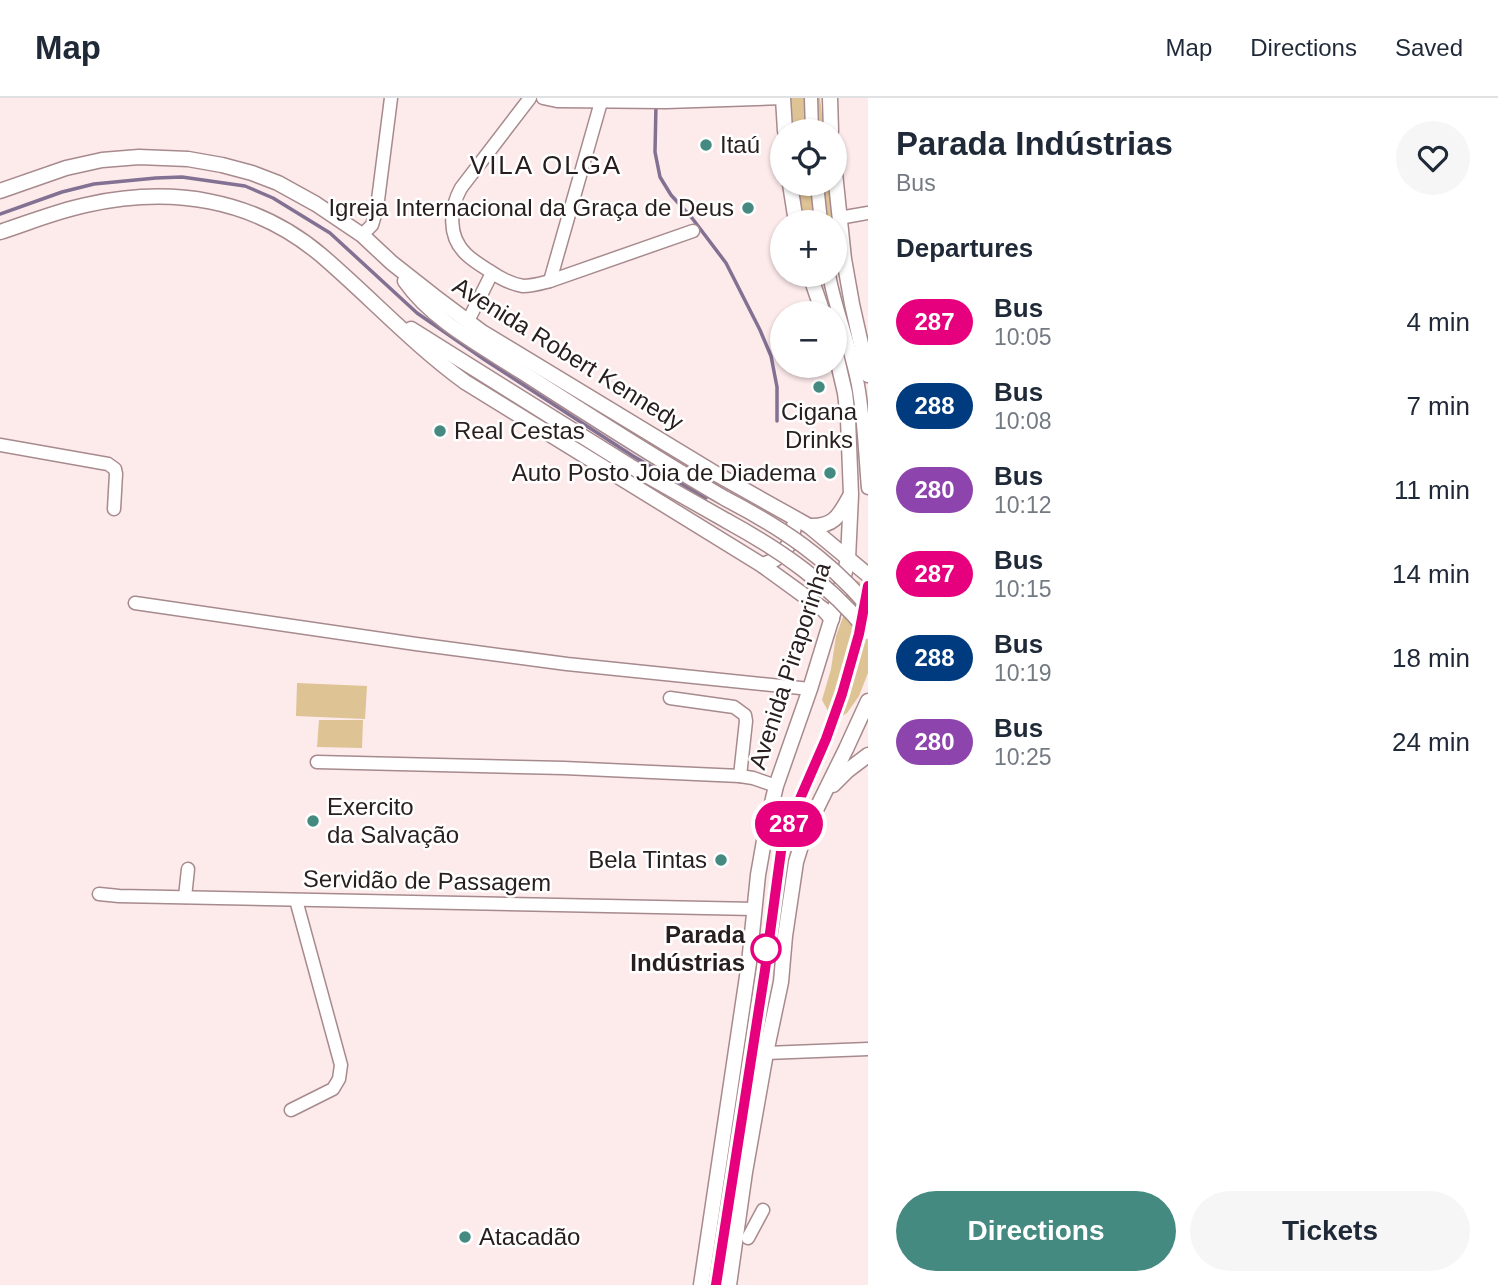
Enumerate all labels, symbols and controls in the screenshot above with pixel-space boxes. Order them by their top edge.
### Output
text: Map [35,29,101,66]
text: Map [1166,34,1212,61]
text: Directions [1250,34,1357,61]
text: Saved [1395,34,1463,61]
map controls [770,119,847,378]
button: locate [770,119,847,196]
button: heart [1396,121,1470,195]
text: Parada Indústrias [896,125,1173,162]
place label: Itaú [720,131,760,158]
marker: Itaú [698,137,714,153]
district label: VILA OLGA [470,150,622,180]
text: Bus [896,170,936,196]
place label: Igreja Internacional da Graça de Deus [328,194,734,221]
marker: Igreja Internacional da Graça de Deus [740,200,756,216]
button: + [770,210,847,287]
text: Departures [896,233,1033,263]
street label: Avenida Robert Kennedy [448,272,688,436]
text: Bus [994,293,1043,323]
button: − [770,301,847,378]
text: 4 min [1406,307,1470,337]
text: 287 [914,308,955,335]
text: 10:05 [994,324,1052,350]
text: Bus [994,377,1043,407]
marker: Cigana Drinks [811,379,827,395]
text: 7 min [1406,391,1470,421]
text: 288 [914,392,955,419]
place label: Cigana Drinks [781,398,858,453]
text: 10:08 [994,408,1052,434]
place label: Real Cestas [454,417,585,444]
marker: Real Cestas [432,423,448,439]
place label: Auto Posto Joia de Diadema [512,459,817,486]
text: Bus [994,461,1043,491]
marker: Auto Posto Joia de Diadema [822,465,838,481]
text: 11 min [1394,475,1470,505]
text: 280 [914,476,955,503]
text: 10:12 [994,492,1052,518]
text: Bus [994,545,1043,575]
street label: Avenida Piraporinha [743,558,836,773]
text: 14 min [1392,559,1470,589]
text: 287 [914,560,955,587]
text: 10:15 [994,576,1052,602]
text: Bus [994,629,1043,659]
text: 18 min [1392,643,1470,673]
text: 288 [914,644,955,671]
text: 10:19 [994,660,1052,686]
text: Bus [994,713,1043,743]
text: 24 min [1392,727,1470,757]
text: 280 [914,728,955,755]
text: 10:25 [994,744,1052,770]
place label: Exercito da Salvação [327,793,459,848]
line badge: 287 [749,801,829,847]
text: 287 [769,810,809,837]
marker: Exercito da Salvação [305,813,321,829]
place label: Bela Tintas [588,846,707,873]
marker: Bela Tintas [713,852,729,868]
street label: Servidão de Passagem [303,865,551,896]
place label: Parada Indústrias [630,921,746,976]
marker: Parada Indústrias [751,934,781,964]
button: Directions [896,1191,1176,1271]
button: Tickets [1190,1191,1470,1271]
place label: Atacadão [479,1223,580,1250]
marker: Atacadão [457,1229,473,1245]

